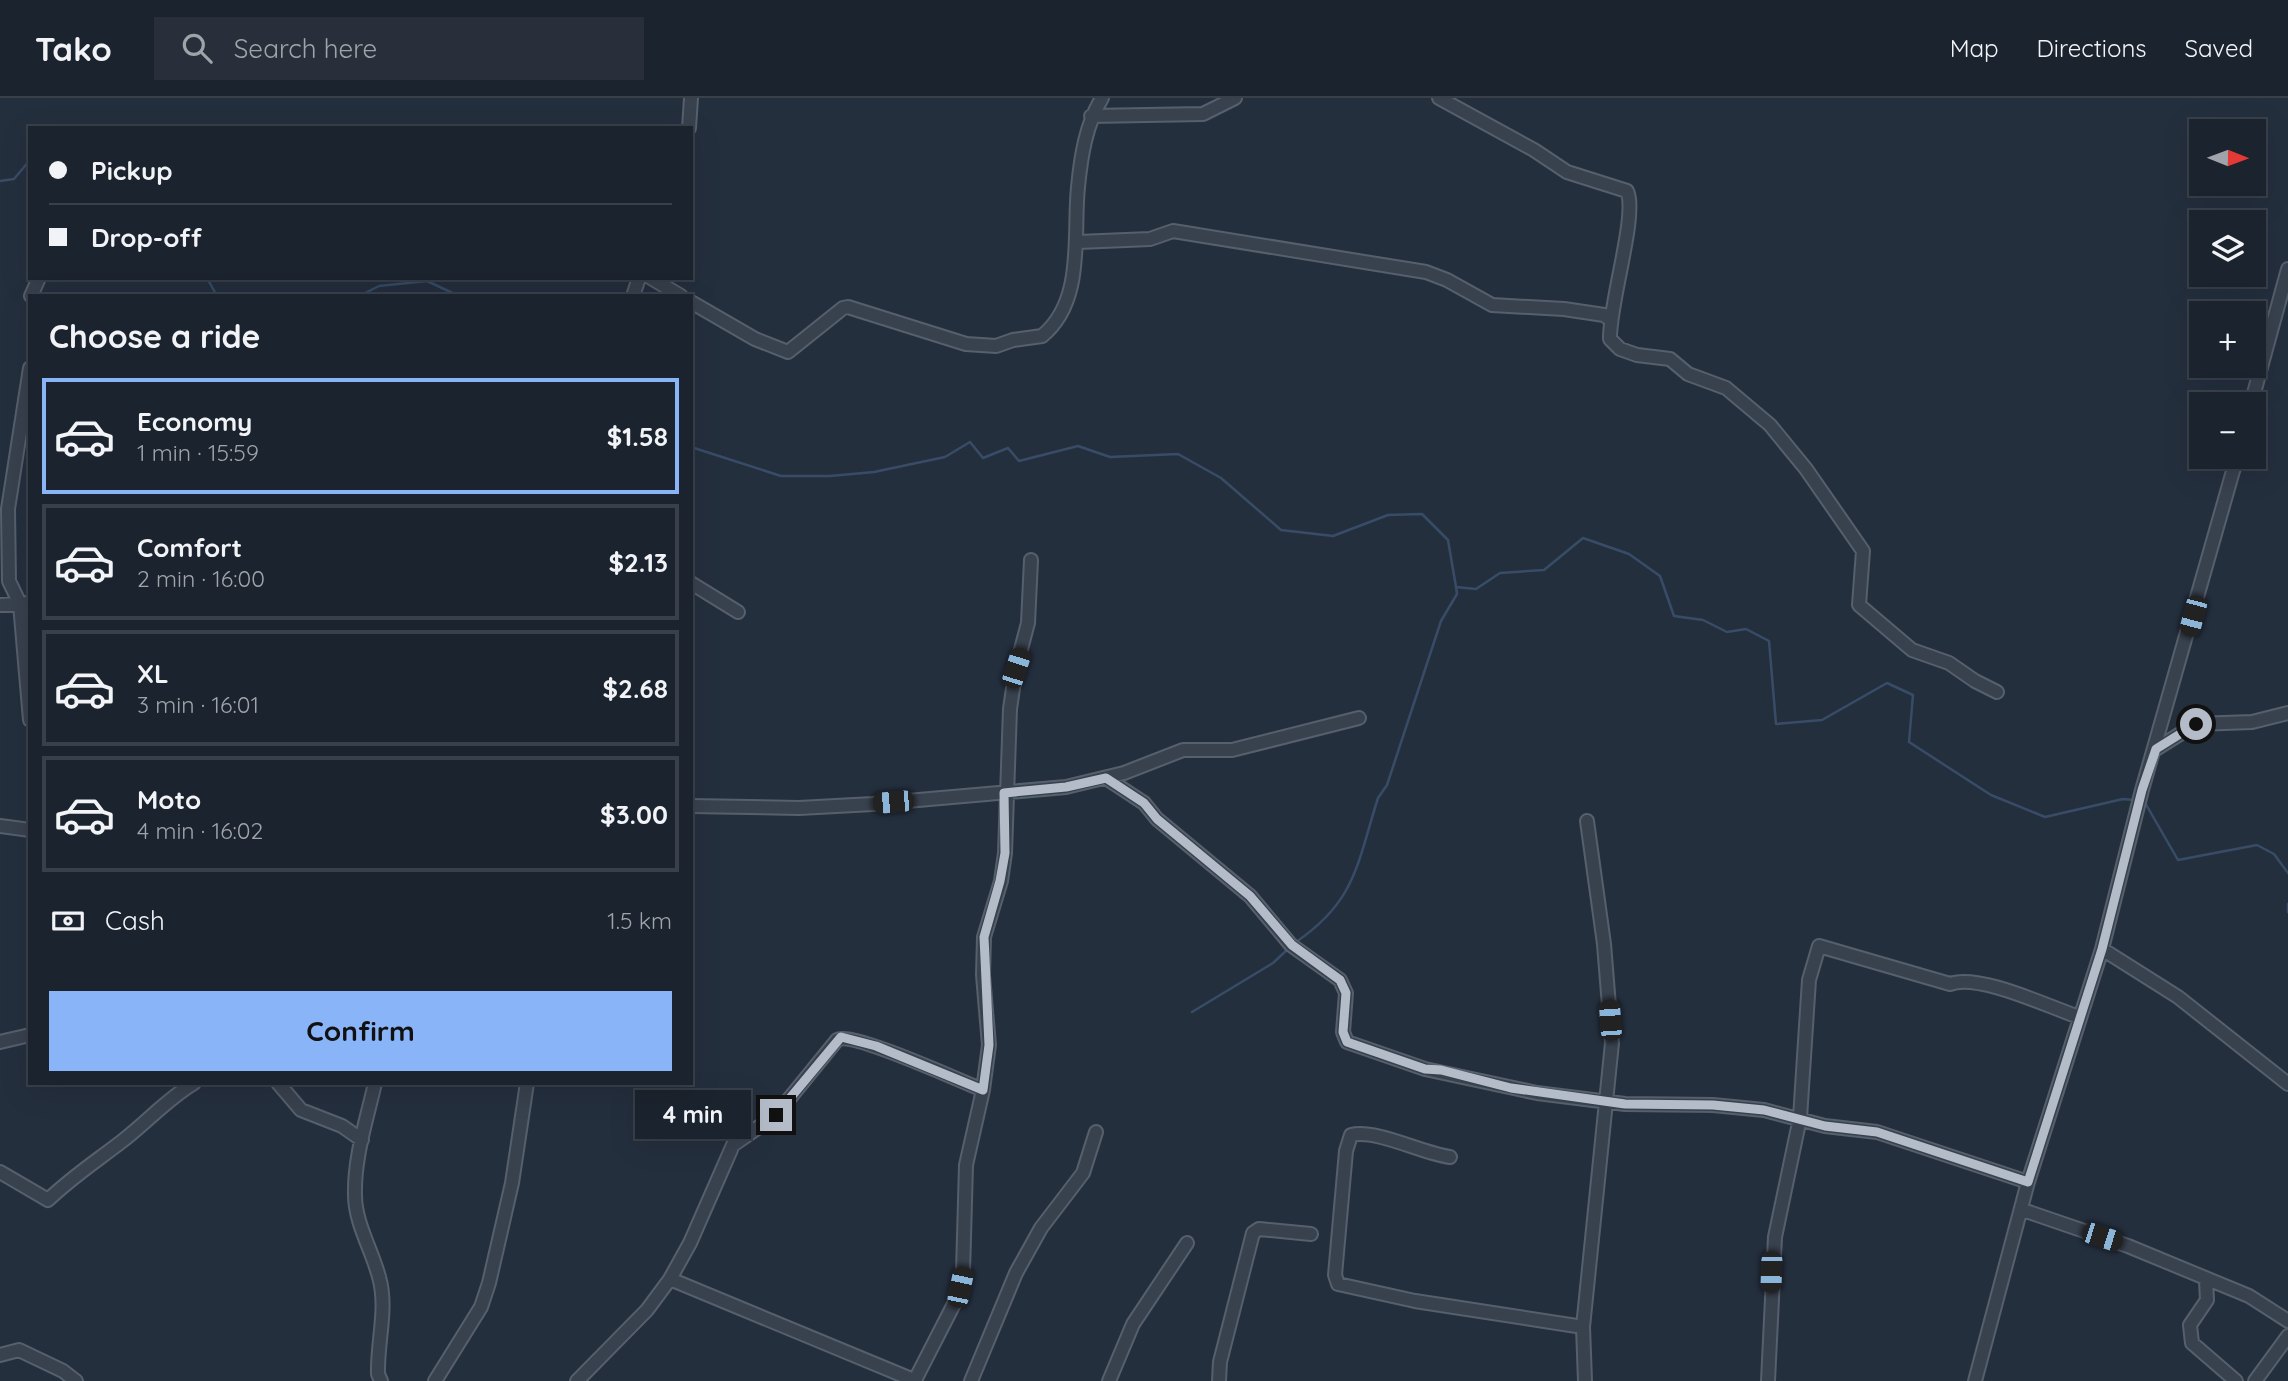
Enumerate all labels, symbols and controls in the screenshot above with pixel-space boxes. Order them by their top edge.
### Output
search box [154,17,644,80]
text: Tako [35,28,112,69]
icon: search [178,29,216,67]
text: Search here [234,32,377,65]
text: Map [1950,33,1999,63]
text: Directions [2037,33,2147,63]
text: Saved [2185,33,2253,63]
north arrow [2189,119,2266,196]
map controls [2189,119,2266,469]
text: Pickup [91,154,173,187]
button: layers [2189,210,2266,287]
text: Drop-off [91,221,202,254]
button: + [2189,301,2266,378]
text: Choose a ride [49,316,261,356]
button: − [2189,392,2266,469]
icon: car [53,405,116,468]
text: Economy [137,405,252,438]
text: $1.58 [607,420,668,453]
text: 1 min · 15:59 [137,438,259,467]
icon: car [53,531,116,594]
text: Comfort [137,531,242,564]
text: $2.13 [608,546,668,579]
text: 2 min · 16:00 [137,564,265,593]
car [2178,593,2209,639]
car [1000,645,1033,691]
icon: car [53,657,116,720]
text: XL [137,657,169,690]
text: $2.68 [603,672,668,705]
text: 3 min · 16:01 [137,690,259,719]
route start [2180,708,2212,740]
icon: car [53,783,116,846]
text: Moto [137,783,201,816]
car [872,790,915,814]
text: $3.00 [600,798,668,831]
text: 4 min · 16:02 [137,816,263,845]
icon: cash [49,902,87,940]
text: Cash [105,904,165,937]
text: 1.5 km [607,906,672,935]
button: Confirm [49,991,672,1071]
car [1599,998,1622,1042]
callout: 4 min [636,1090,752,1140]
route end [760,1099,792,1131]
text: 4 min [663,1100,723,1129]
car [2079,1221,2126,1253]
car [1760,1251,1783,1293]
car [946,1264,975,1310]

